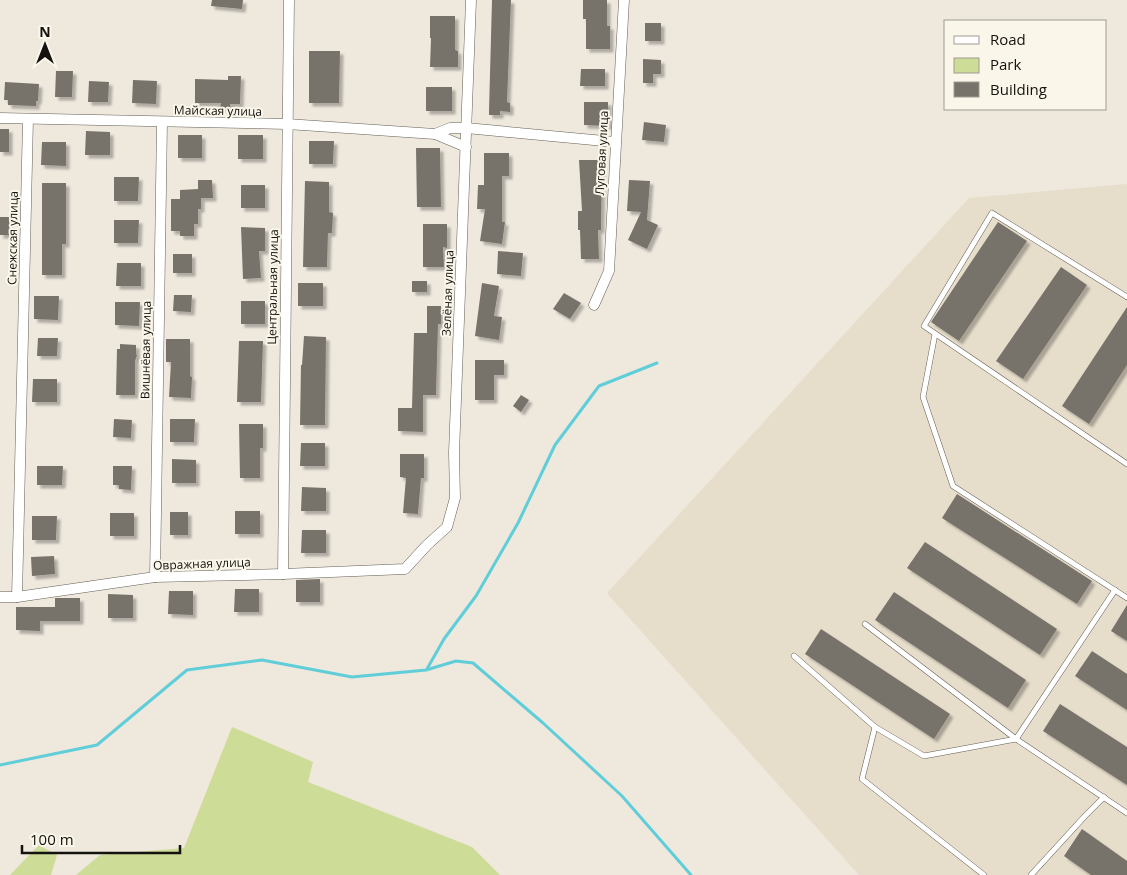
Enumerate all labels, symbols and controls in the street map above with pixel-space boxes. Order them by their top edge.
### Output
north arrow [20,20,70,70]
legend [944,20,1107,110]
text: N [39,22,51,41]
text: Road [990,29,1026,49]
text: Park [990,54,1021,74]
text: Building [990,79,1047,99]
street label: Майская улица [174,101,262,120]
street label: Луговая улица [591,110,612,196]
street label: Снежская улица [3,191,22,285]
street label: Центральная улица [263,229,282,345]
street label: Зелёная улица [438,250,457,336]
street label: Вишнёвая улица [136,301,155,399]
street label: Овражная улица [153,553,251,574]
scale bar [22,822,180,854]
text: 100 m [30,829,74,849]

